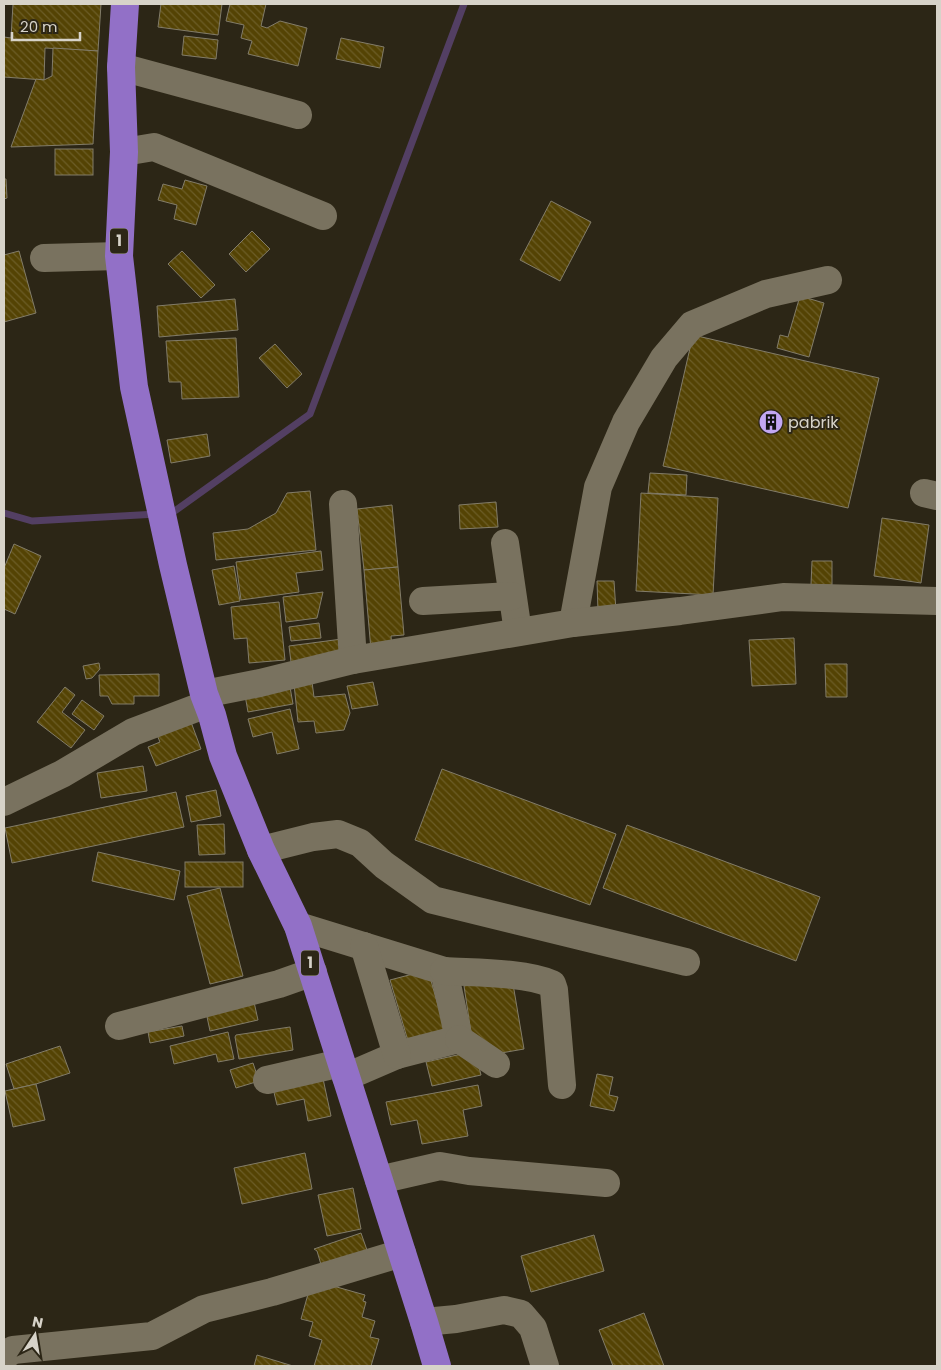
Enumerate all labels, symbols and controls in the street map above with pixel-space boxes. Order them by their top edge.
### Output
scale bar [12,10,80,42]
text: 20 m [20,16,58,37]
road number: 1 [110,228,128,254]
building icon: pabrik [758,409,784,435]
place label: pabrik [788,411,839,434]
road number: 1 [301,950,319,976]
north arrow [10,1310,60,1360]
text: N [30,1311,45,1333]

